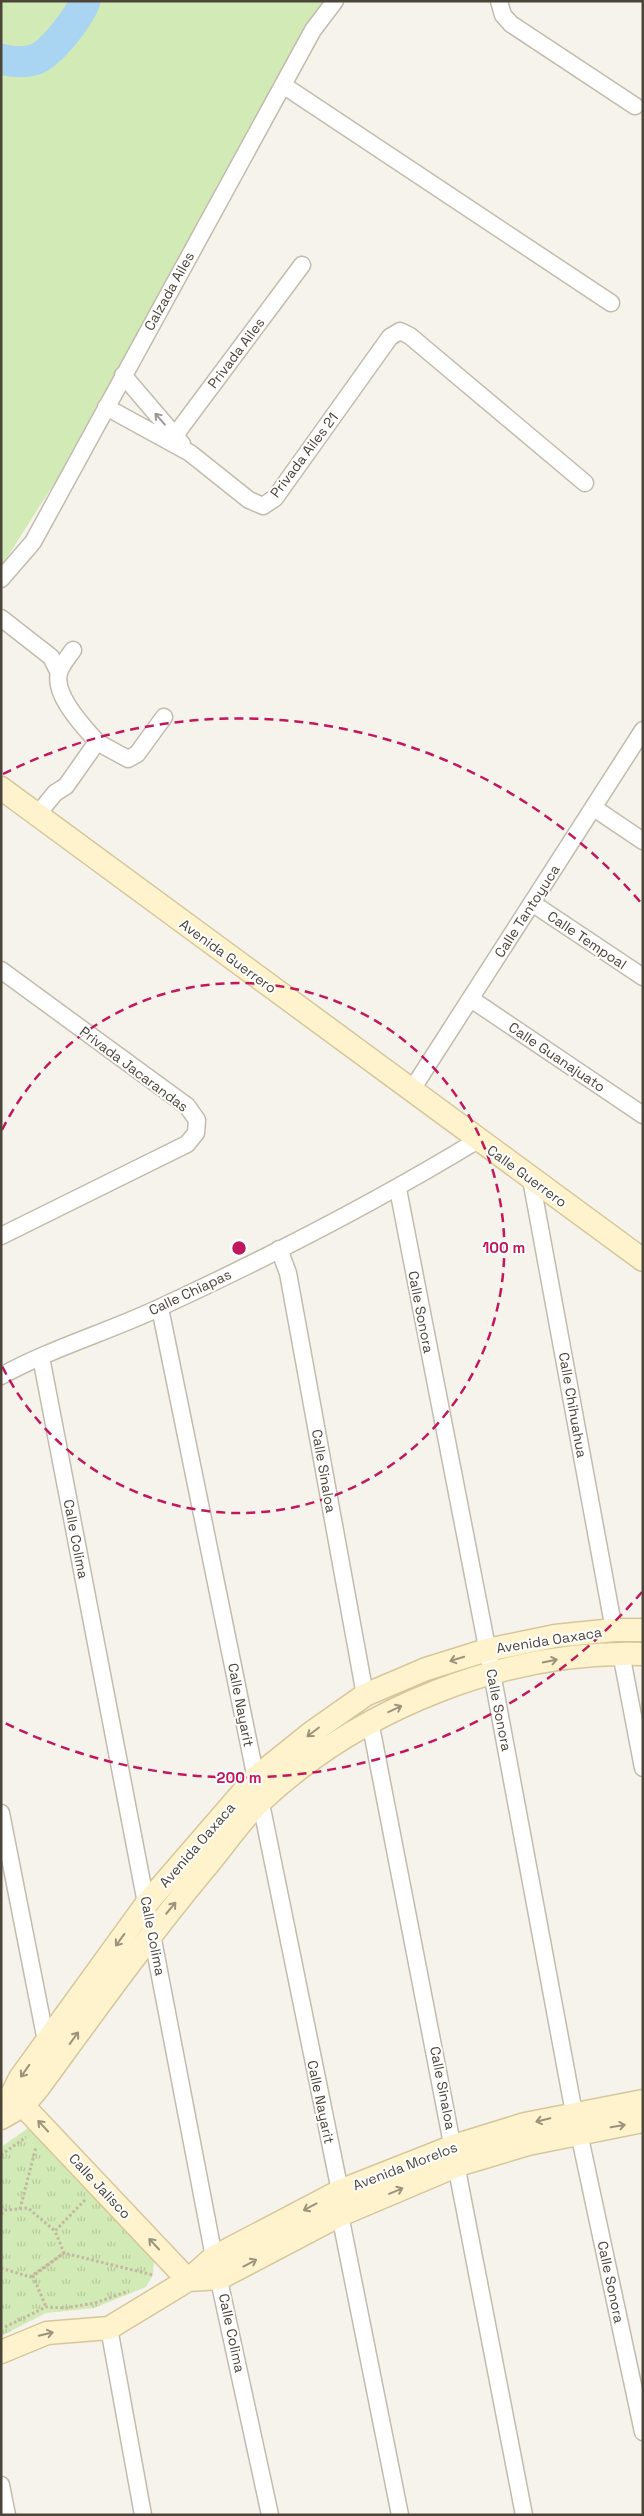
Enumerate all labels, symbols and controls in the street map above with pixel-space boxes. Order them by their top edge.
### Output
street label: Calzada Ailes [140,248,198,334]
street label: Privada Ailes [203,314,269,392]
street label: Privada Ailes 21 [266,409,342,501]
one-way arrow [154,412,166,425]
street label: Calle Tantoyuca [490,861,564,961]
street label: Calle Tempoal [544,907,630,973]
street label: Avenida Guerrero [176,915,280,997]
street label: Calle Guanajuato [505,1018,609,1096]
street label: Privada Jacarandas [76,1022,192,1116]
street label: Calle Guerrero [484,1141,570,1211]
text: 100 m [483,1238,525,1257]
centre of rings [230,1239,248,1257]
street label: Calle Chiapas [146,1265,234,1319]
street label: Calle Sonora [404,1269,438,1355]
street label: Calle Chihuahua [555,1351,591,1459]
street label: Calle Sinaloa [308,1428,340,1514]
street label: Calle Colima [59,1498,93,1580]
street label: Avenida Oaxaca [495,1623,603,1657]
one-way arrow [449,1655,465,1665]
one-way arrow [541,1656,557,1666]
street label: Calle Nayarit [224,1662,258,1748]
street label: Calle Sonora [482,1667,516,1753]
one-way arrow [387,1704,402,1714]
one-way arrow [307,1726,320,1737]
text: 200 m [217,1768,261,1787]
street label: Avenida Oaxaca [155,1799,239,1891]
street label: Calle Colima [136,1895,170,1977]
one-way arrow [166,1902,177,1915]
one-way arrow [115,1933,125,1947]
one-way arrow [69,2032,80,2046]
street label: Calle Sinaloa [426,2045,460,2131]
street label: Calle Nayarit [303,2059,339,2145]
one-way arrow [20,2064,30,2078]
one-way arrow [536,2116,552,2125]
one-way arrow [37,2119,49,2132]
one-way arrow [610,2120,626,2130]
street label: Avenida Morelos [350,2138,460,2194]
street label: Calle Jalisco [65,2149,135,2223]
one-way arrow [388,2186,403,2196]
one-way arrow [302,2202,317,2212]
one-way arrow [148,2238,160,2250]
street label: Calle Sonora [594,2239,628,2325]
one-way arrow [242,2258,257,2267]
street label: Calle Colima [215,2292,249,2374]
one-way arrow [38,2329,54,2338]

